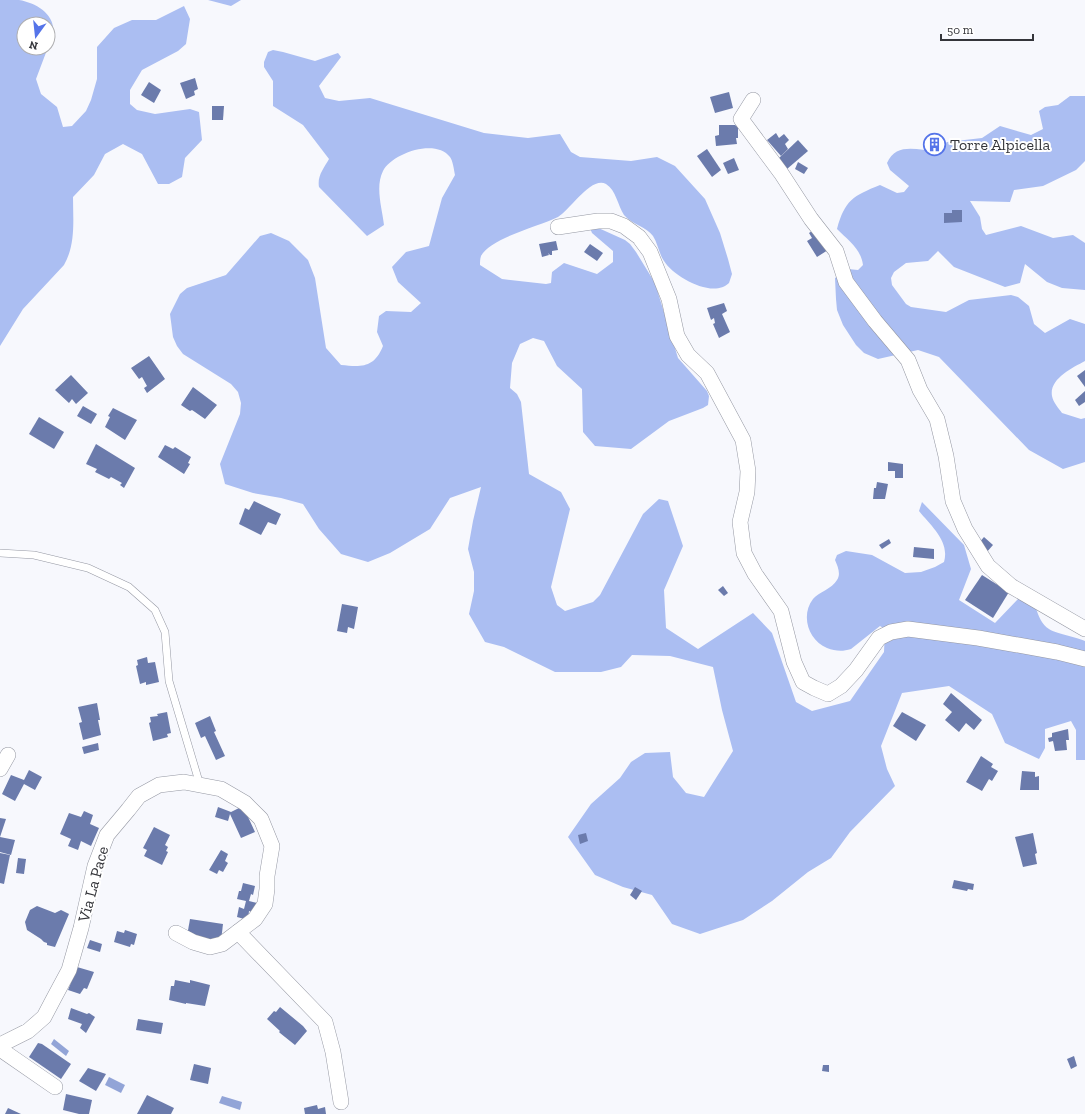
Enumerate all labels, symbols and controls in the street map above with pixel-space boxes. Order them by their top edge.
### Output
north arrow [16,16,56,56]
scale bar [941,16,1033,42]
text: 50 m [947,23,974,37]
text: N [27,38,39,53]
building icon: Torre Alpicella [921,131,947,157]
place label: Torre Alpicella [950,135,1051,154]
street label: Via La Pace [74,844,112,925]

